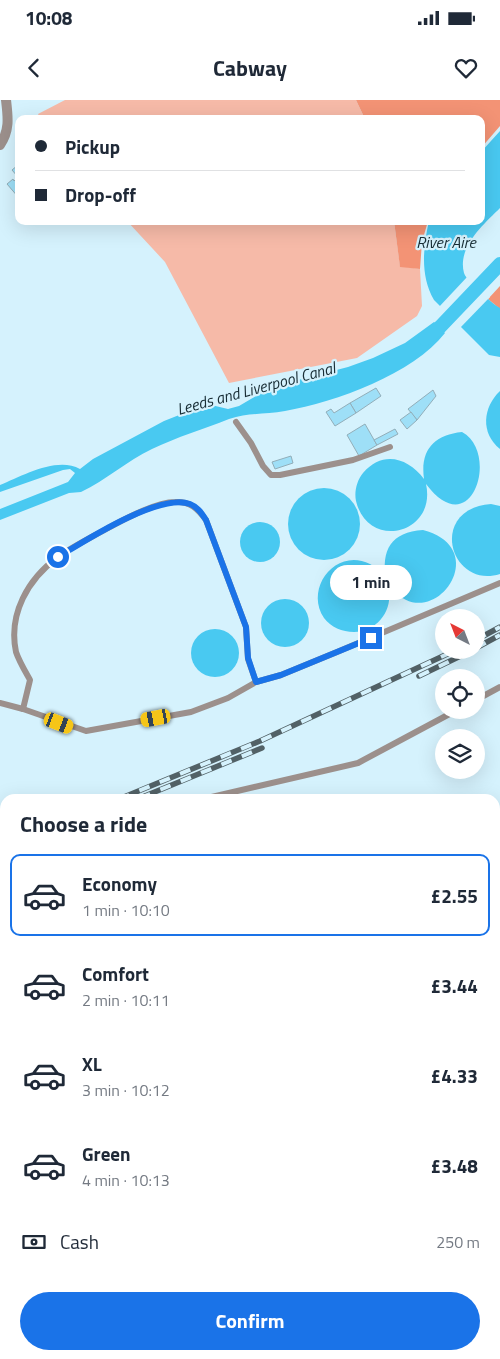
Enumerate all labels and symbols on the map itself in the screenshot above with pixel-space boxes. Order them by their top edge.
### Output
water label: River Aire [416,230,477,254]
water label: Leeds and Liverpool Canal [174,355,339,421]
route start [47,546,69,568]
callout: 1 min [330,566,412,600]
north arrow [435,609,485,659]
route end [360,627,382,649]
car [139,708,172,728]
car [42,711,75,735]

